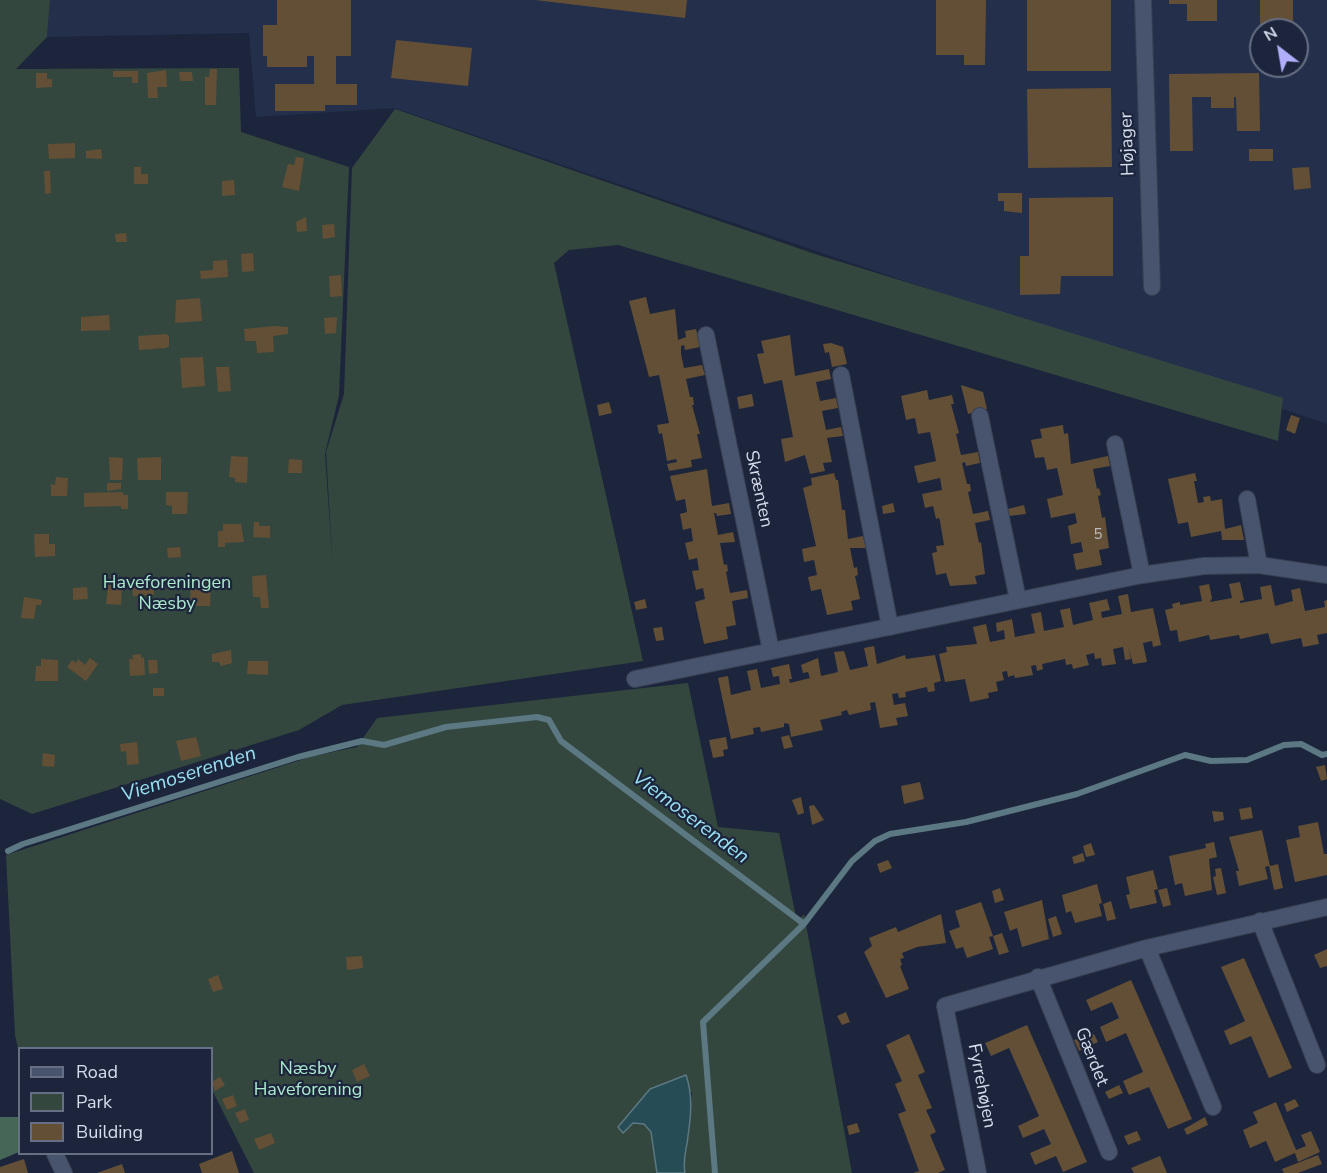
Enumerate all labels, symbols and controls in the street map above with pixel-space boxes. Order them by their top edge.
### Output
north arrow [1249,18,1309,78]
text: N [1260,22,1282,47]
street label: Højager [1116,112,1140,176]
street label: Skrænten [739,449,777,529]
house number: 5 [1094,526,1102,544]
park label: Haveforeningen Næsby [103,573,231,616]
water label: Viemoserenden [119,742,259,808]
water label: Viemoserenden [627,766,753,870]
street label: Gærdet [1070,1025,1112,1089]
street label: Fyrrehøjen [962,1042,1000,1130]
legend [18,1047,213,1155]
park label: Næsby Haveforening [254,1059,362,1102]
text: Road [76,1060,118,1084]
text: Park [76,1090,112,1114]
text: Building [76,1120,143,1144]

